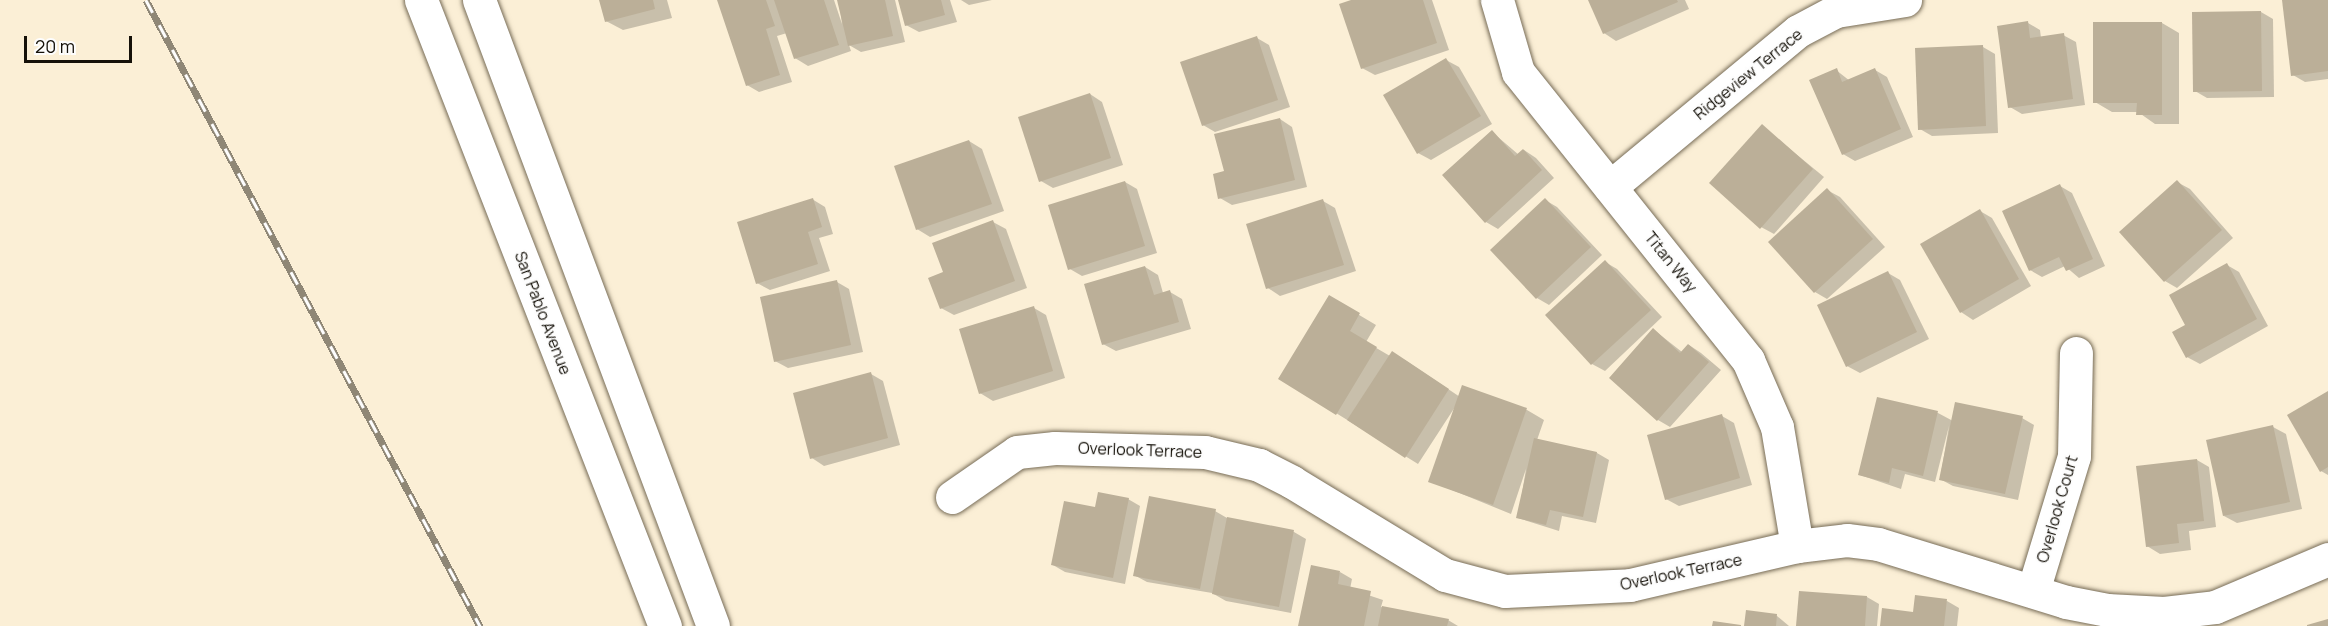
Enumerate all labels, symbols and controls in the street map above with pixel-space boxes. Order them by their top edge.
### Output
scale bar [27,24,135,62]
street label: Ridgeview Terrace [1690,24,1806,124]
text: 20 m [35,34,75,58]
street label: Titan Way [1641,228,1701,296]
street label: San Pablo Avenue [511,249,575,377]
street label: Overlook Terrace [1078,438,1202,462]
street label: Overlook Court [2032,453,2082,565]
street label: Overlook Terrace [1618,550,1744,594]

